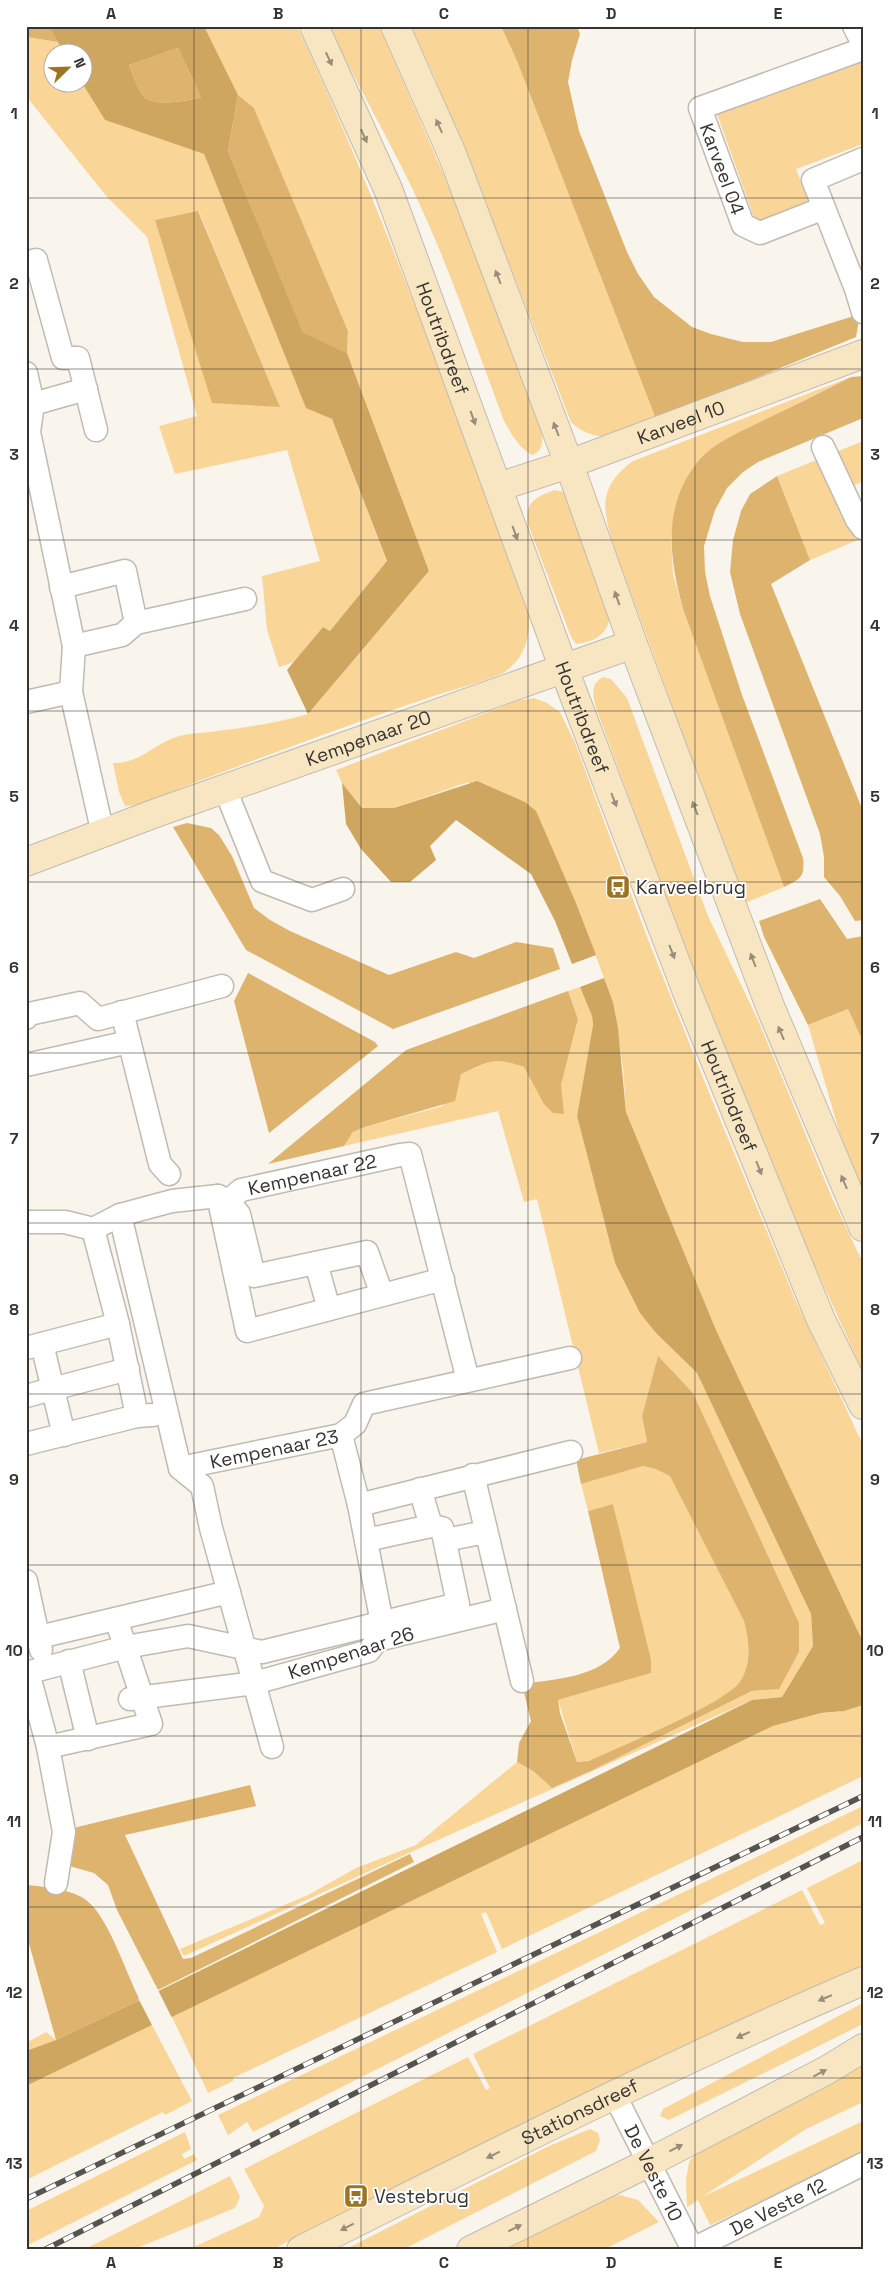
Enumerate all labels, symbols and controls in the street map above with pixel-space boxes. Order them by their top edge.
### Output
text: A [106,3,116,24]
text: B [273,3,283,24]
text: C [439,3,449,24]
text: D [606,3,616,24]
text: E [774,3,783,24]
north arrow [42,42,92,92]
one-way arrow [326,52,334,66]
text: N [70,55,90,71]
text: 1 [10,103,18,124]
text: 1 [871,103,879,124]
one-way arrow [435,119,443,133]
street label: Karveel 04 [694,120,750,218]
one-way arrow [361,129,369,143]
one-way arrow [494,269,502,284]
text: 2 [9,273,19,294]
text: 2 [870,273,880,294]
street label: Houtribdreef [411,278,475,398]
street label: Karveel 10 [633,394,728,450]
one-way arrow [469,411,477,426]
one-way arrow [552,421,560,436]
text: 3 [9,444,19,465]
text: 3 [870,444,880,465]
one-way arrow [511,526,519,541]
one-way arrow [613,591,620,606]
text: 4 [9,615,19,636]
text: 4 [870,615,880,636]
street label: Houtribdreef [550,658,615,777]
street label: Kempenaar 20 [302,704,434,772]
text: 5 [9,786,19,807]
text: 5 [870,786,880,807]
one-way arrow [610,793,618,808]
one-way arrow [691,801,698,816]
bus stop icon: Karveelbrug [605,874,631,900]
place label: Karveelbrug [636,875,746,900]
one-way arrow [668,945,676,960]
one-way arrow [748,953,756,968]
text: 6 [9,957,19,978]
text: 6 [870,957,880,978]
one-way arrow [777,1025,785,1040]
street label: Houtribdreef [695,1036,763,1155]
text: 7 [10,1128,19,1149]
text: 7 [871,1128,880,1149]
street label: Kempenaar 22 [246,1148,379,1201]
one-way arrow [755,1161,763,1176]
one-way arrow [840,1175,847,1190]
text: 8 [9,1299,19,1320]
text: 8 [870,1299,880,1320]
street label: Kempenaar 23 [207,1423,341,1474]
text: 9 [9,1469,19,1490]
text: 9 [870,1469,880,1490]
street label: Kempenaar 26 [285,1621,417,1685]
text: 10 [5,1640,23,1661]
text: 10 [866,1640,884,1661]
text: 11 [7,1811,21,1832]
text: 11 [868,1811,882,1832]
text: 12 [6,1982,22,2003]
text: 12 [867,1982,883,2003]
one-way arrow [818,1994,832,2002]
one-way arrow [736,2031,750,2039]
one-way arrow [813,2069,827,2077]
street label: Stationsdreef [517,2073,642,2151]
street label: De Veste 10 [619,2120,689,2225]
one-way arrow [669,2144,683,2152]
one-way arrow [485,2151,500,2160]
text: 13 [6,2153,23,2174]
text: 13 [867,2153,884,2174]
street label: De Veste 12 [726,2172,830,2241]
bus stop icon: Vestebrug [343,2183,369,2209]
place label: Vestebrug [374,2184,469,2209]
one-way arrow [340,2223,354,2231]
one-way arrow [508,2224,522,2232]
text: A [106,2252,116,2273]
text: B [273,2252,283,2273]
text: C [439,2252,449,2273]
text: D [606,2252,616,2273]
text: E [774,2252,783,2273]

